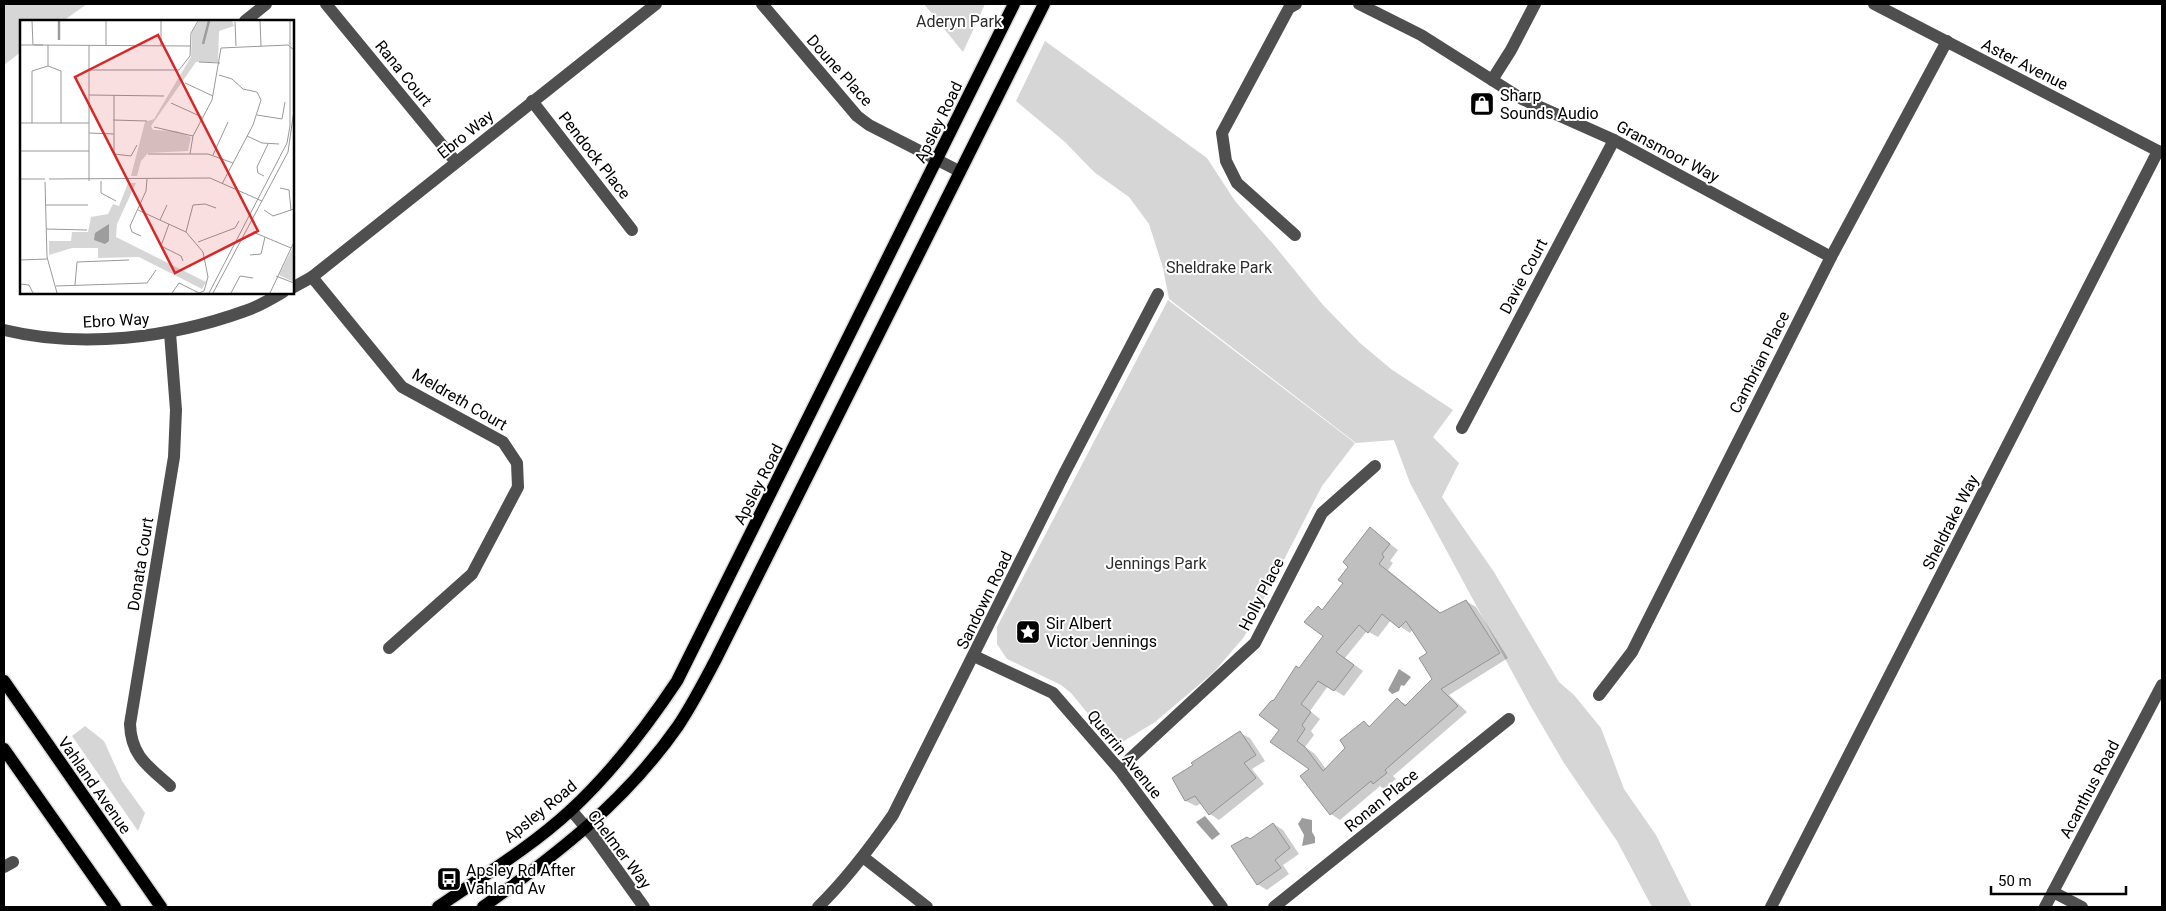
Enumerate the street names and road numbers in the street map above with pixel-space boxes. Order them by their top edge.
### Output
street label: Doune Place [803,31,877,110]
street label: Aster Avenue [1979,35,2071,94]
street label: Rana Court [371,36,436,110]
street label: Apsley Road [911,78,966,166]
street label: Ebro Way [433,106,497,163]
street label: Pendock Place [555,108,635,203]
street label: Gransmoor Way [1613,116,1723,187]
street label: Davie Court [1496,235,1551,317]
street label: Cambrian Place [1725,308,1793,417]
street label: Ebro Way [82,309,150,332]
street label: Meldreth Court [409,365,511,434]
street label: Apsley Road [730,441,787,528]
street label: Sheldrake Way [1918,471,1983,573]
street label: Donata Court [124,516,157,612]
street label: Sandown Road [953,548,1016,652]
street label: Holly Place [1235,555,1288,634]
street label: Querrin Avenue [1083,706,1166,802]
street label: Vahland Avenue [54,733,135,837]
street label: Acanthus Road [2056,737,2123,841]
street label: Ronan Place [1341,765,1422,836]
street label: Apsley Road [500,776,581,847]
street label: Chelmer Way [584,806,656,893]

